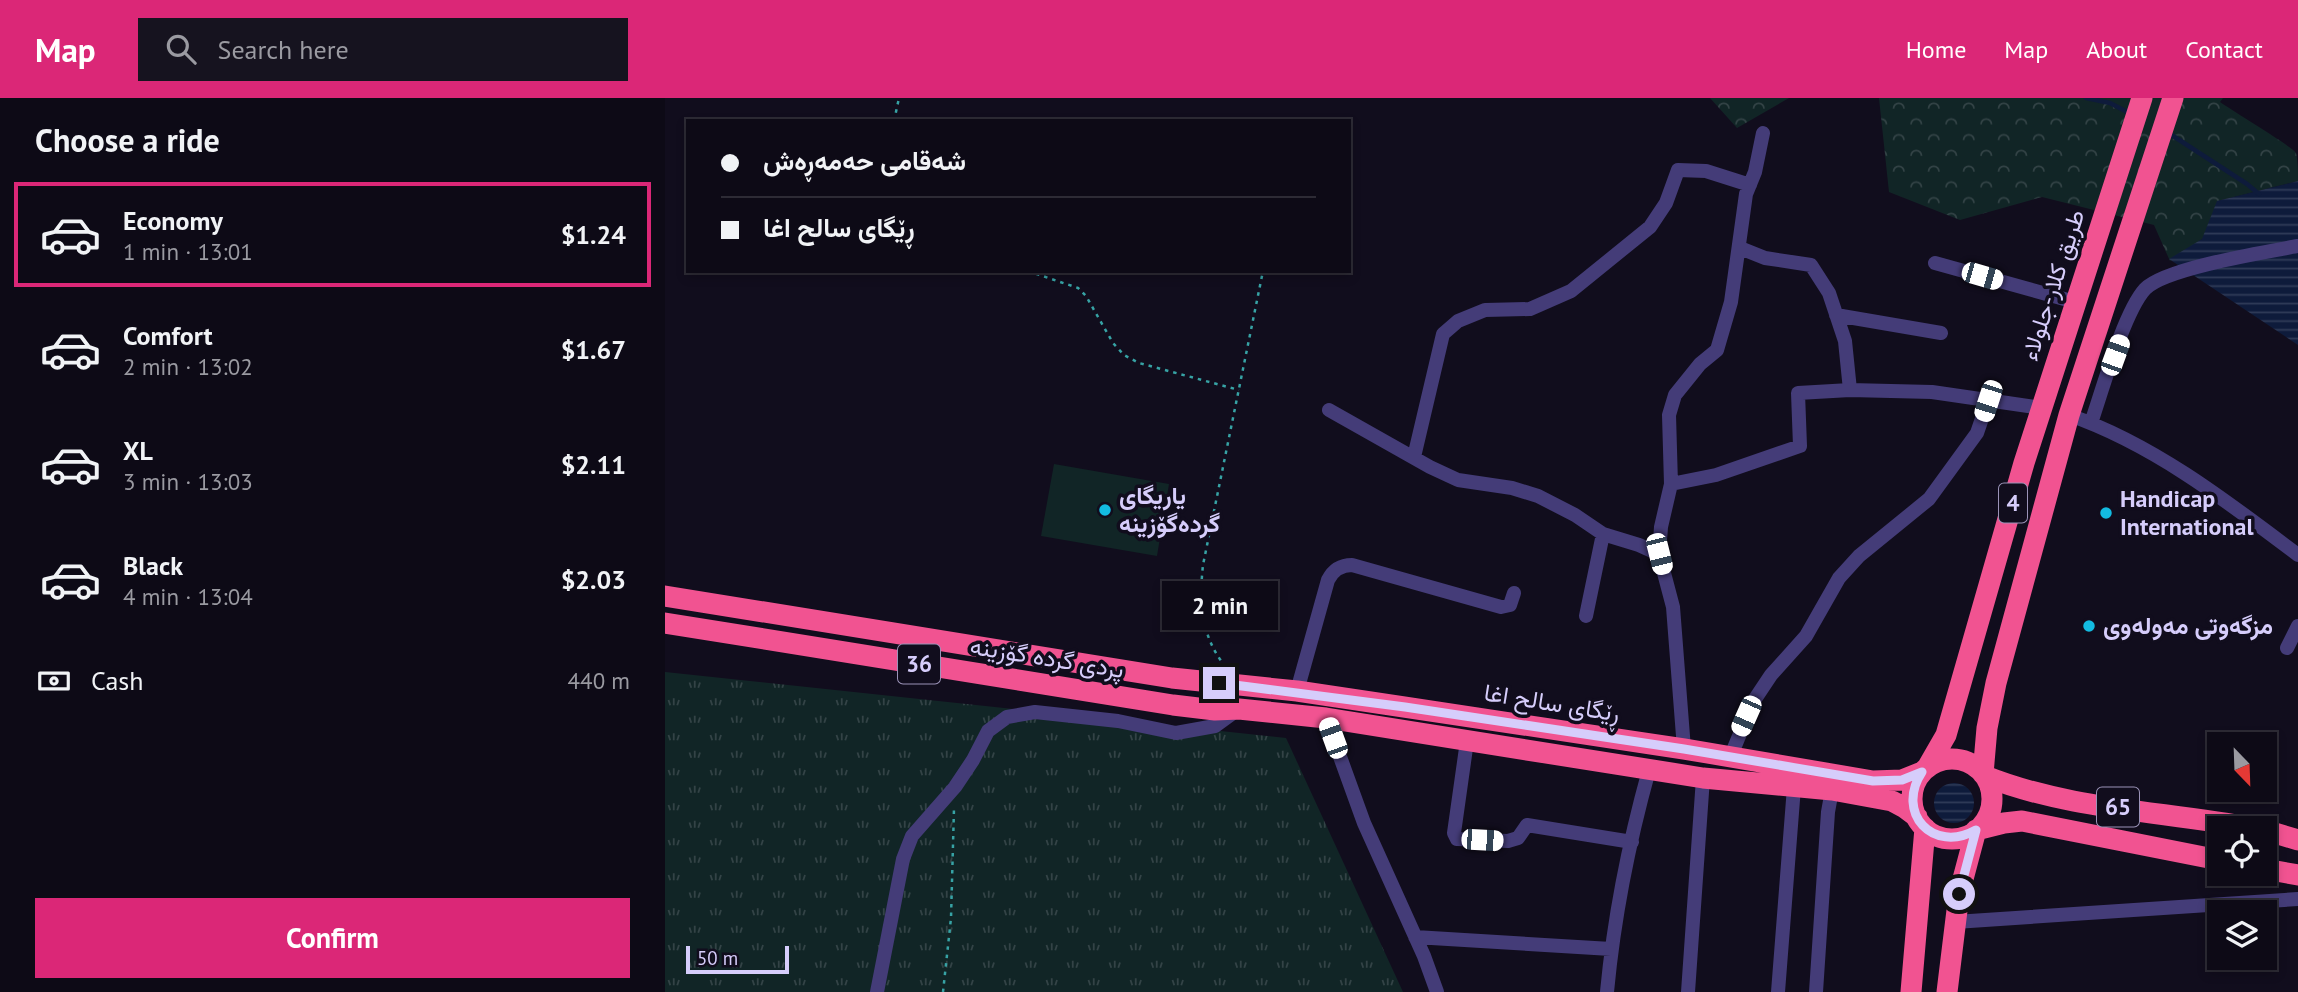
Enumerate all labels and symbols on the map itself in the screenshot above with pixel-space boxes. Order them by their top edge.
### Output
street label: طريق كلار-جلولاء [2014,205,2092,364]
car [1959,260,2006,292]
car [2098,332,2133,378]
car [1972,378,2005,424]
place label: یاریگای گردەگۆزینە [1119,480,1220,539]
place label: Handicap International [2120,483,2254,542]
road number: 4 [1999,484,2027,522]
marker: یاریگای گردەگۆزینە [1097,502,1113,518]
marker: Handicap International [2098,505,2114,521]
car [1644,531,1675,577]
callout: 2 min [1161,582,1277,630]
place label: مزگەوتی مەولەوی [2103,610,2273,641]
marker: مزگەوتی مەولەوی [2081,618,2097,634]
street label: پردی گردە گۆزینە [968,630,1126,686]
road number: 36 [898,644,940,684]
route end [1203,667,1235,699]
street label: ڕێگای سالح اغا [1481,676,1622,732]
car [1728,693,1765,739]
car [1316,715,1351,761]
north arrow [2207,732,2277,802]
road number: 65 [2097,788,2139,827]
car [1461,828,1504,852]
route start [1943,878,1975,910]
scale bar [686,943,789,975]

